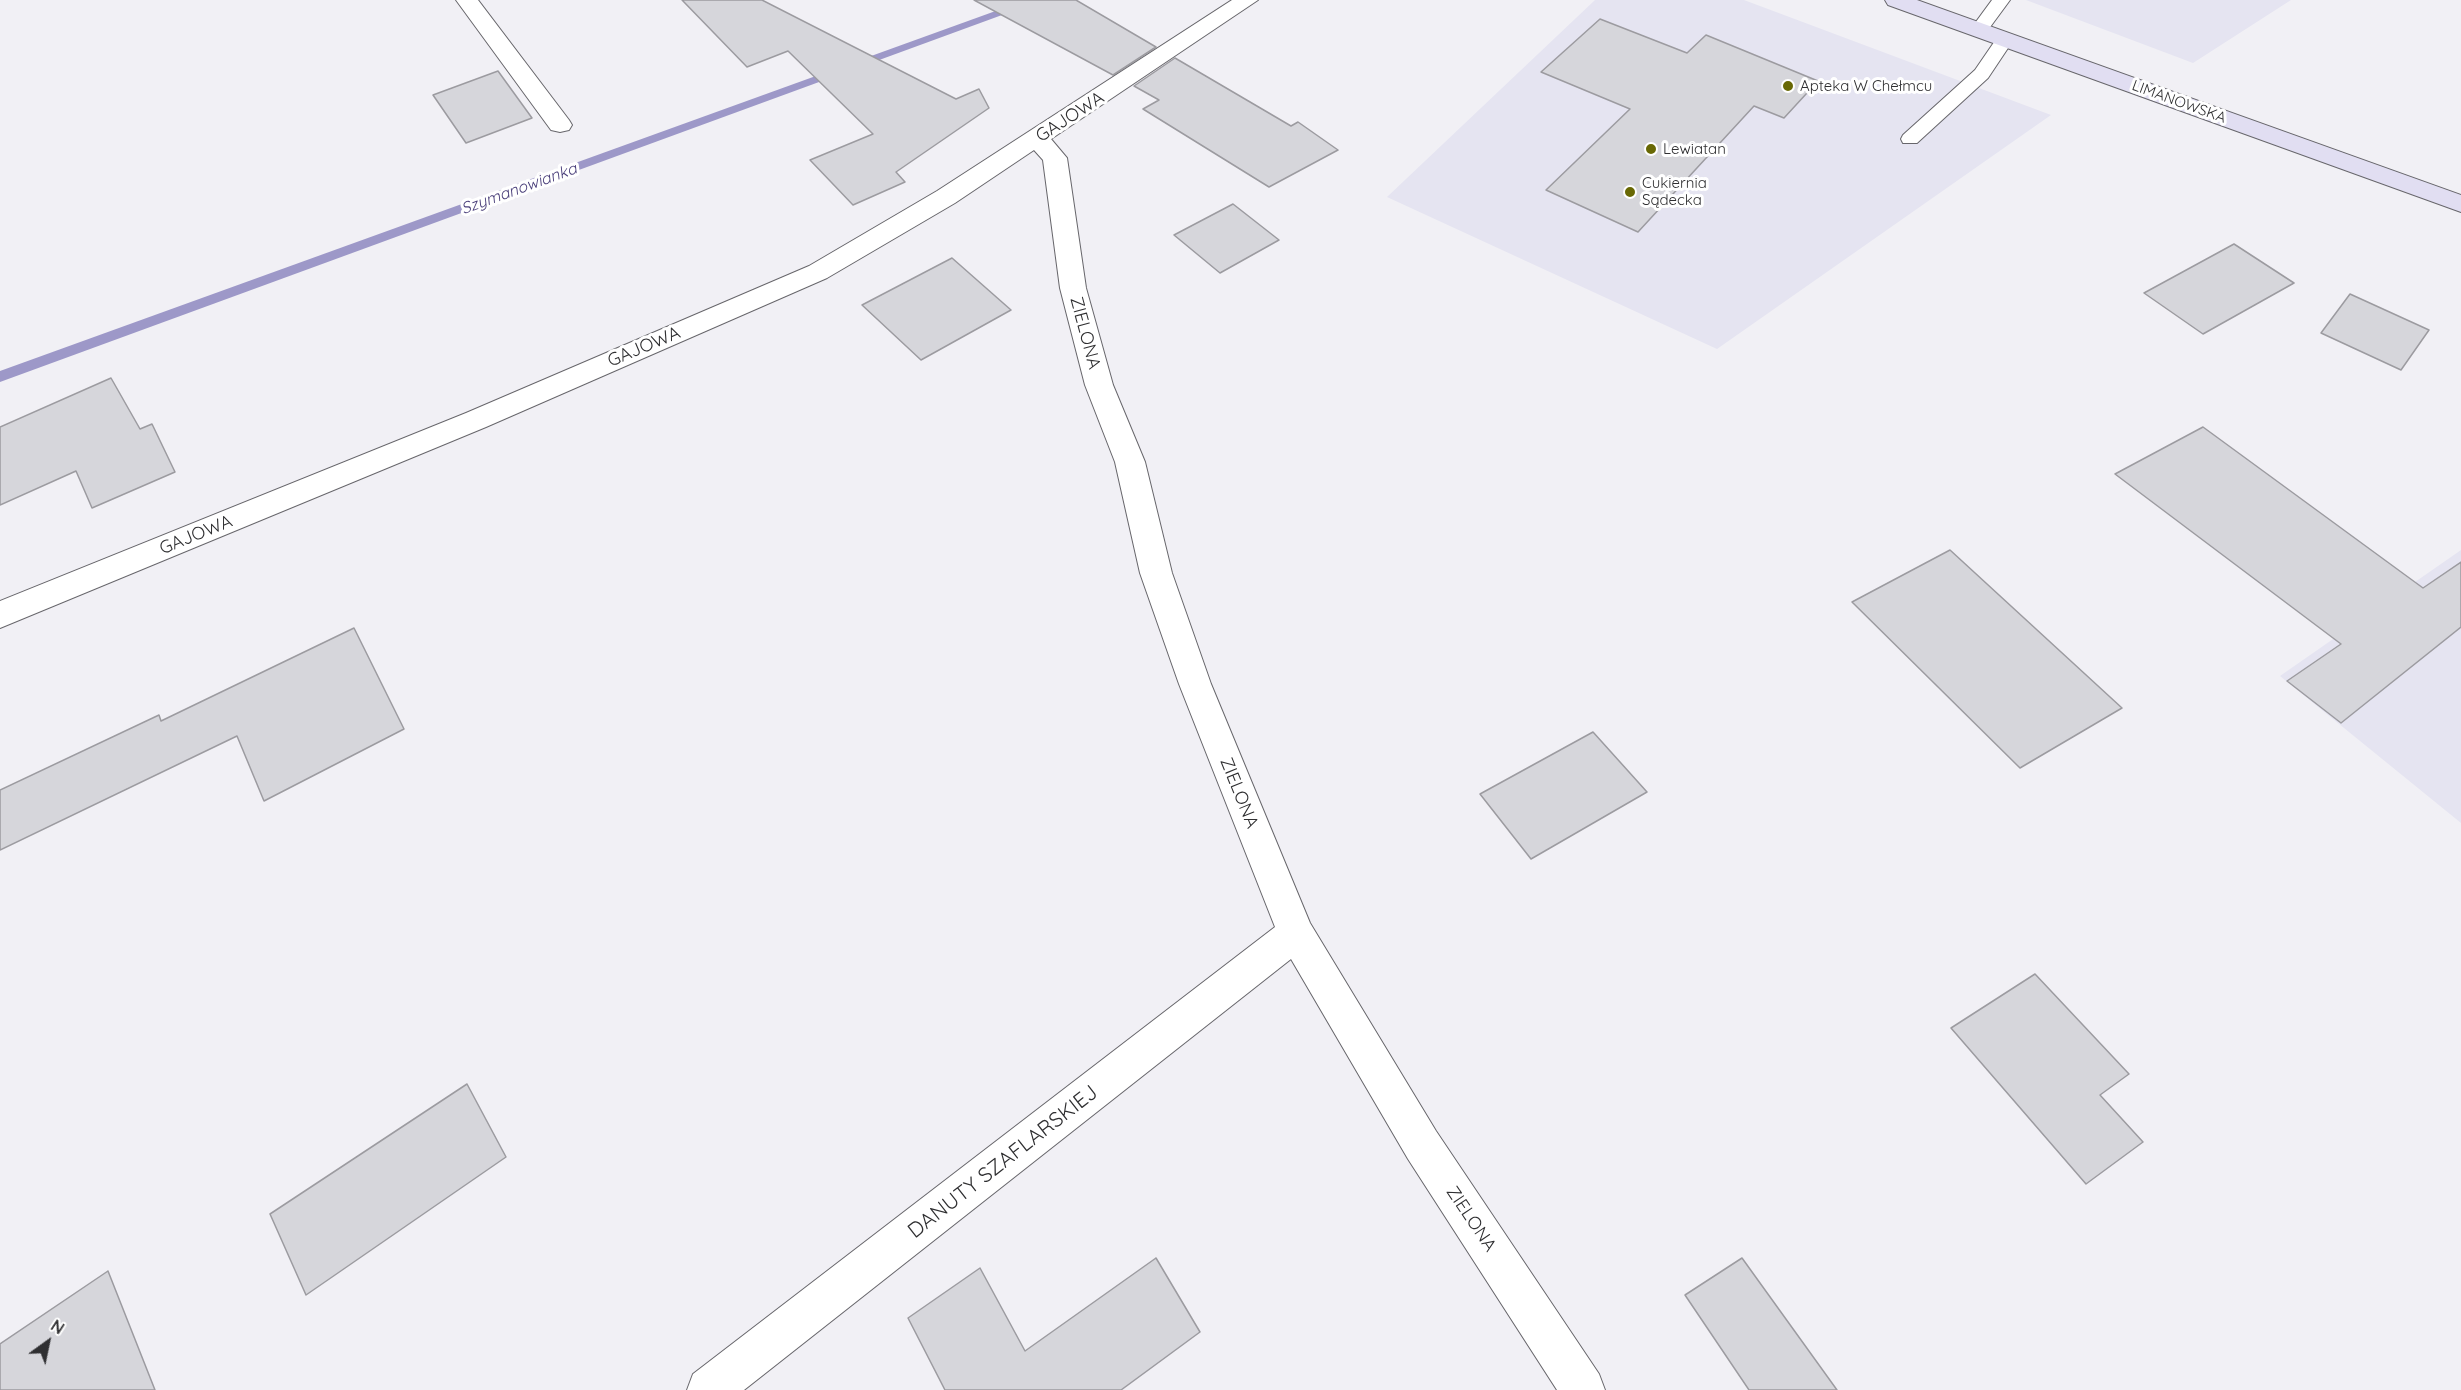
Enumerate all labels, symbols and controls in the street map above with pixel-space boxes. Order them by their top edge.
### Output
place label: Apteka W Chełmcu [1800,77,1932,95]
street label: LIMANOWSKA [2130,77,2228,127]
marker: Apteka W Chełmcu [1781,79,1795,93]
street label: GAJOWA [1032,87,1108,147]
place label: Lewiatan [1663,140,1726,158]
marker: Lewiatan [1644,142,1658,156]
water label: Szymanowianka [459,159,579,219]
place label: Cukiernia Sądecka [1642,174,1707,209]
marker: Cukiernia Sądecka [1623,185,1637,199]
street label: ZIELONA [1065,294,1105,372]
street label: GAJOWA [604,322,684,372]
street label: GAJOWA [156,511,236,559]
street label: ZIELONA [1215,755,1263,831]
street label: DANUTY SZAFLARSKIEJ [903,1080,1103,1244]
street label: ZIELONA [1441,1182,1501,1256]
north arrow [18,1312,78,1372]
text: N [47,1315,68,1338]

